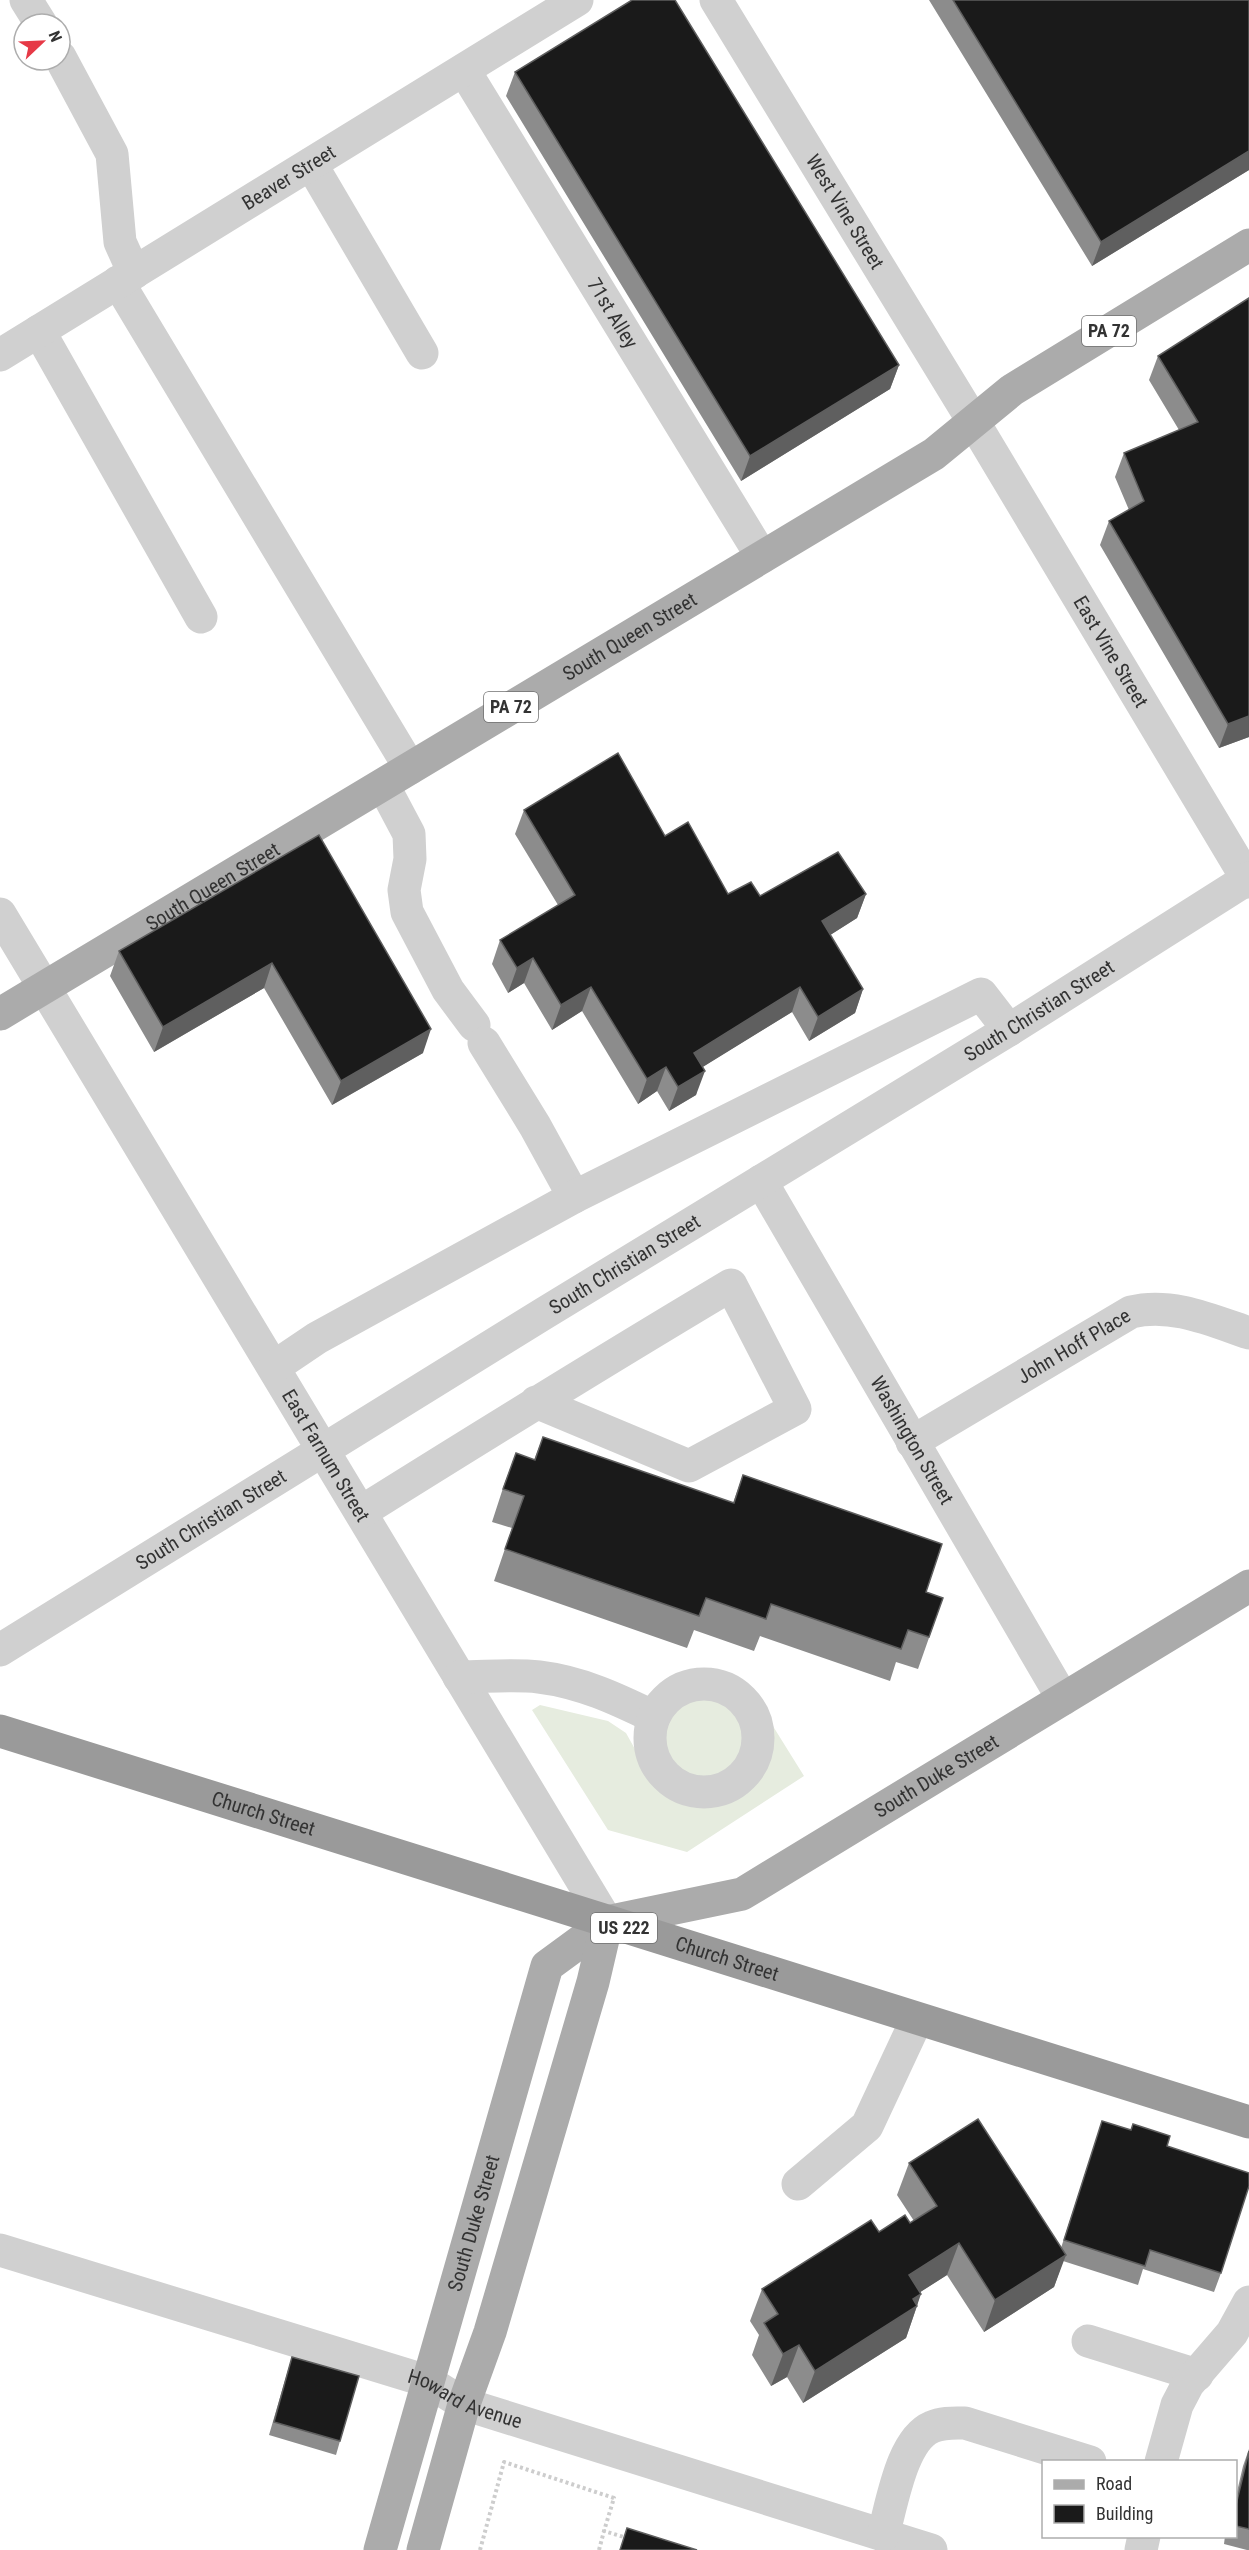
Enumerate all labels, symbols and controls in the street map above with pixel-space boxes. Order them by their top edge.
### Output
north arrow [12,12,72,72]
text: N [45,28,66,45]
street label: Beaver Street [238,140,340,215]
street label: West Vine Street [801,150,889,274]
street label: 71st Alley [582,274,643,353]
road number: PA 72 [1082,316,1136,346]
street label: South Queen Street [558,587,701,686]
street label: East Vine Street [1069,592,1154,712]
road number: PA 72 [484,692,538,722]
street label: South Queen Street [141,837,284,936]
street label: South Christian Street [960,955,1118,1067]
street label: South Christian Street [545,1209,704,1319]
street label: John Hoff Place [1013,1303,1135,1389]
street label: Washington Street [865,1372,959,1509]
street label: East Farnum Street [277,1385,375,1526]
street label: South Christian Street [131,1464,291,1575]
street label: South Duke Street [870,1729,1003,1823]
street label: Church Street [209,1786,318,1841]
road number: US 222 [591,1913,657,1943]
street label: Church Street [673,1931,782,1986]
street label: South Duke Street [443,2152,504,2294]
street label: Howard Avenue [405,2364,525,2433]
legend [1042,2460,1237,2538]
text: Road [1096,2473,1132,2494]
text: Building [1096,2503,1153,2524]

